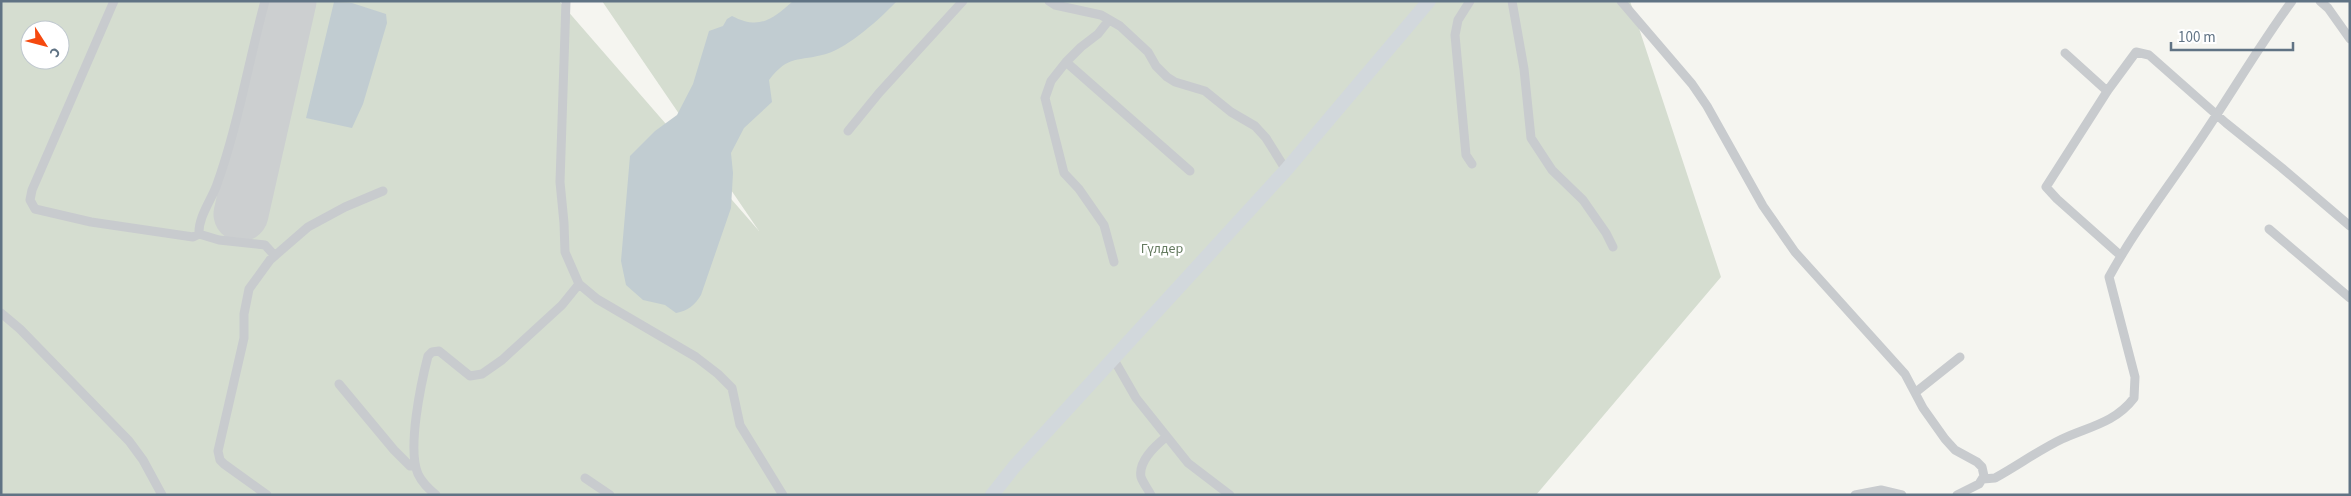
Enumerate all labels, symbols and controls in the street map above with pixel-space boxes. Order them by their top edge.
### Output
north arrow [20,20,70,70]
scale bar [2171,20,2294,52]
text: 100 m [2178,27,2216,48]
text: С [44,43,65,61]
park label: Гүлдер [1141,239,1183,259]

